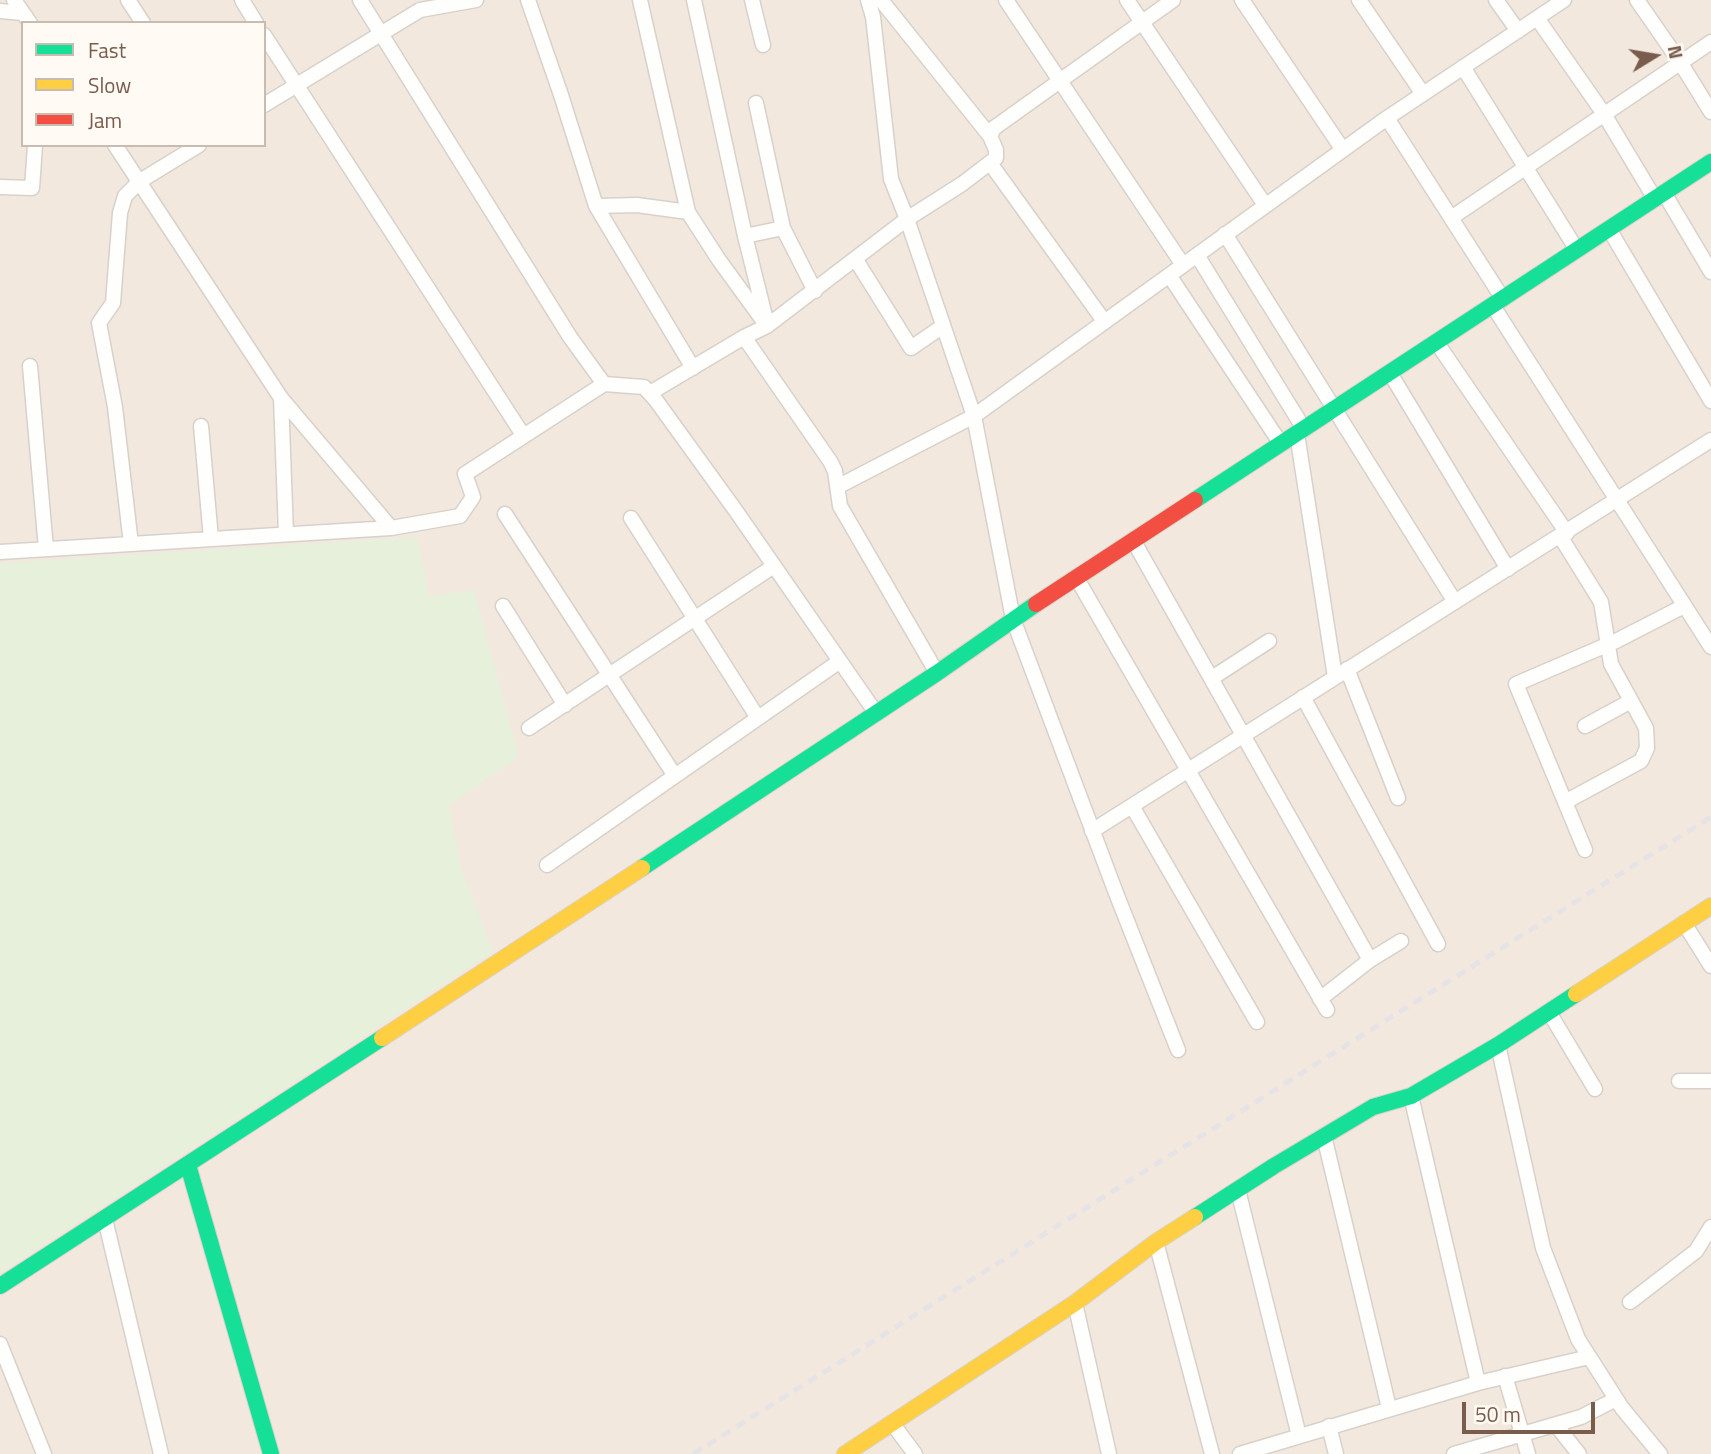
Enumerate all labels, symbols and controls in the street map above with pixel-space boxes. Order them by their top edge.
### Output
legend [21,21,266,147]
north arrow [1620,21,1690,91]
text: Fast [88,34,126,66]
text: N [1661,43,1692,61]
text: Slow [88,69,131,101]
text: Jam [88,104,122,136]
scale bar [1466,1388,1599,1432]
text: 50 m [1475,1398,1521,1430]

